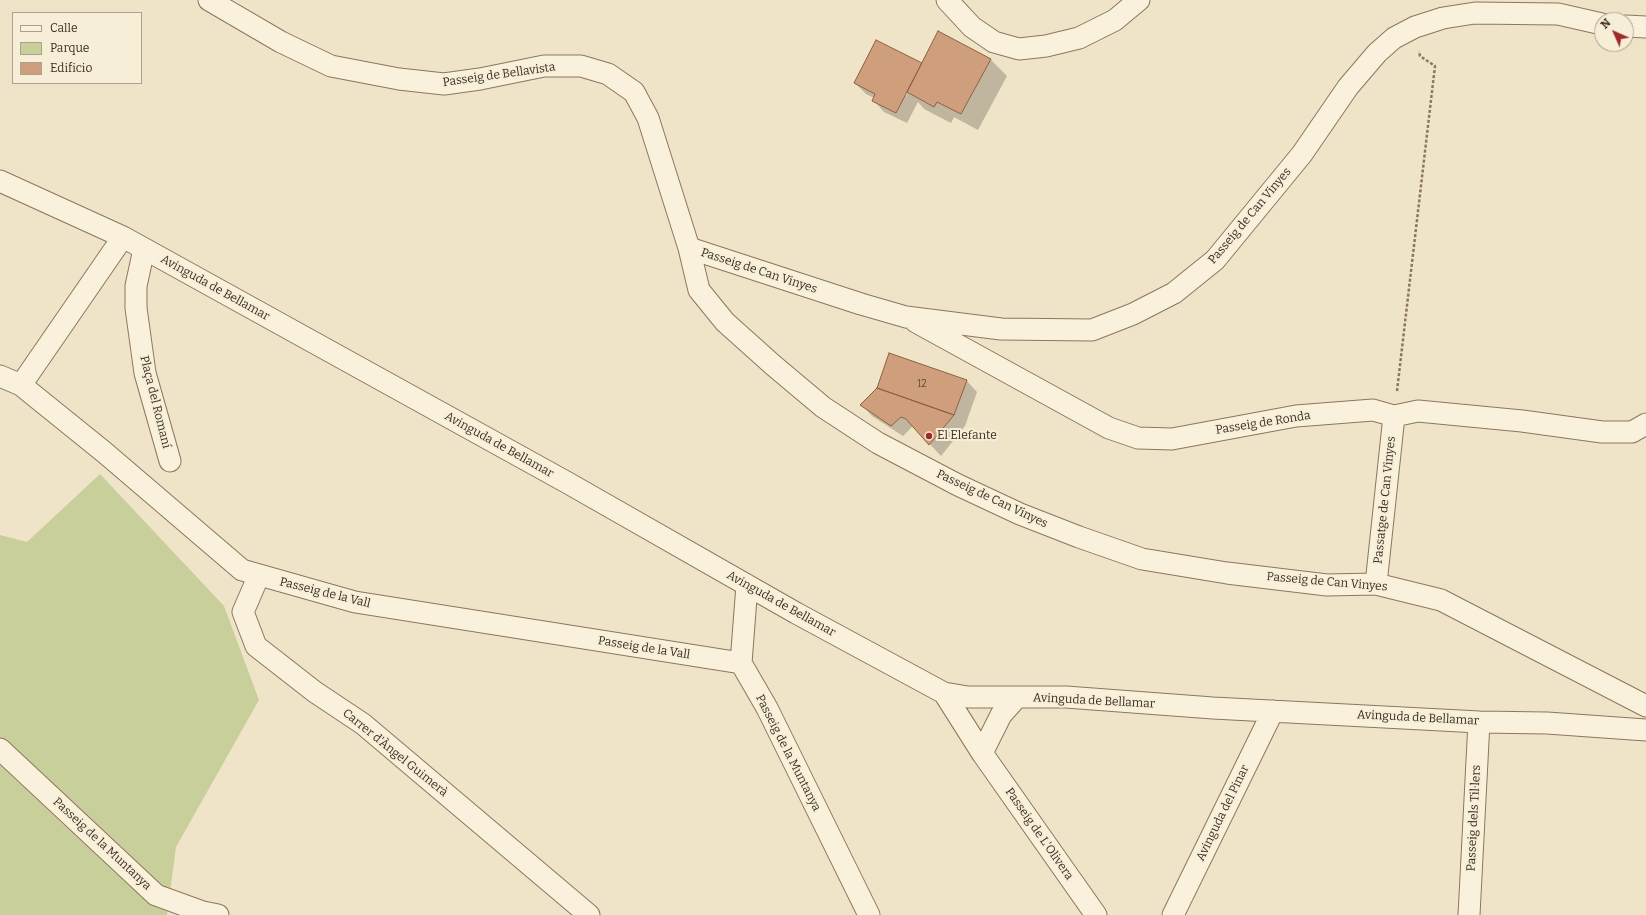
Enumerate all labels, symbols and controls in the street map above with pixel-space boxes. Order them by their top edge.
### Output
legend [12,12,142,84]
north arrow [1594,12,1634,52]
text: N [1598,16,1613,31]
text: Calle [50,21,78,35]
text: Parque [50,41,89,55]
street label: Passeig de Bellavista [442,60,556,90]
text: Edificio [50,61,92,75]
street label: Passeig de Can Vinyes [1206,165,1294,267]
street label: Passeig de Can Vinyes [699,245,819,297]
street label: Avinguda de Bellamar [158,252,272,324]
street label: Plaça del Romaní [137,354,173,450]
house number: 12 [917,378,927,390]
street label: Passeig de Ronda [1215,408,1311,438]
street label: Avinguda de Bellamar [442,409,556,481]
place label: El Elefante [937,429,997,443]
marker: El Elefante [924,431,934,441]
street label: Passatge de Can Vinyes [1371,435,1399,565]
street label: Passeig de Can Vinyes [934,467,1050,531]
street label: Avinguda de Bellamar [724,568,838,640]
street label: Passeig de Can Vinyes [1266,570,1388,594]
street label: Passeig de la Vall [278,575,372,611]
street label: Passeig de la Vall [597,634,691,662]
street label: Avinguda de Bellamar [1033,691,1155,711]
street label: Passeig de la Muntanya [752,692,824,814]
street label: Carrer d'Àngel Guimerà [340,706,450,800]
street label: Avinguda de Bellamar [1357,708,1479,728]
street label: Avinguda del Pinar [1194,763,1252,863]
street label: Passeig dels Til·lers [1464,764,1484,872]
street label: Passeig de L'Olivera [1002,785,1076,883]
street label: Passeig de la Muntanya [50,795,154,893]

